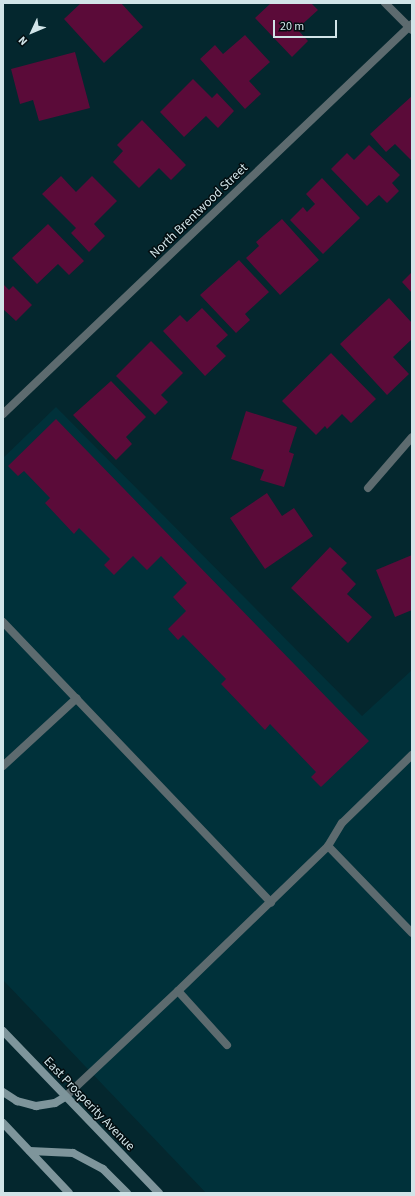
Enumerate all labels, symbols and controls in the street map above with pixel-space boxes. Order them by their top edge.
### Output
north arrow [12,12,52,52]
scale bar [275,12,339,38]
text: 20 m [280,18,304,35]
text: N [15,33,31,49]
street label: North Brentwood Street [147,160,251,262]
street label: East Prosperity Avenue [40,1054,138,1154]

